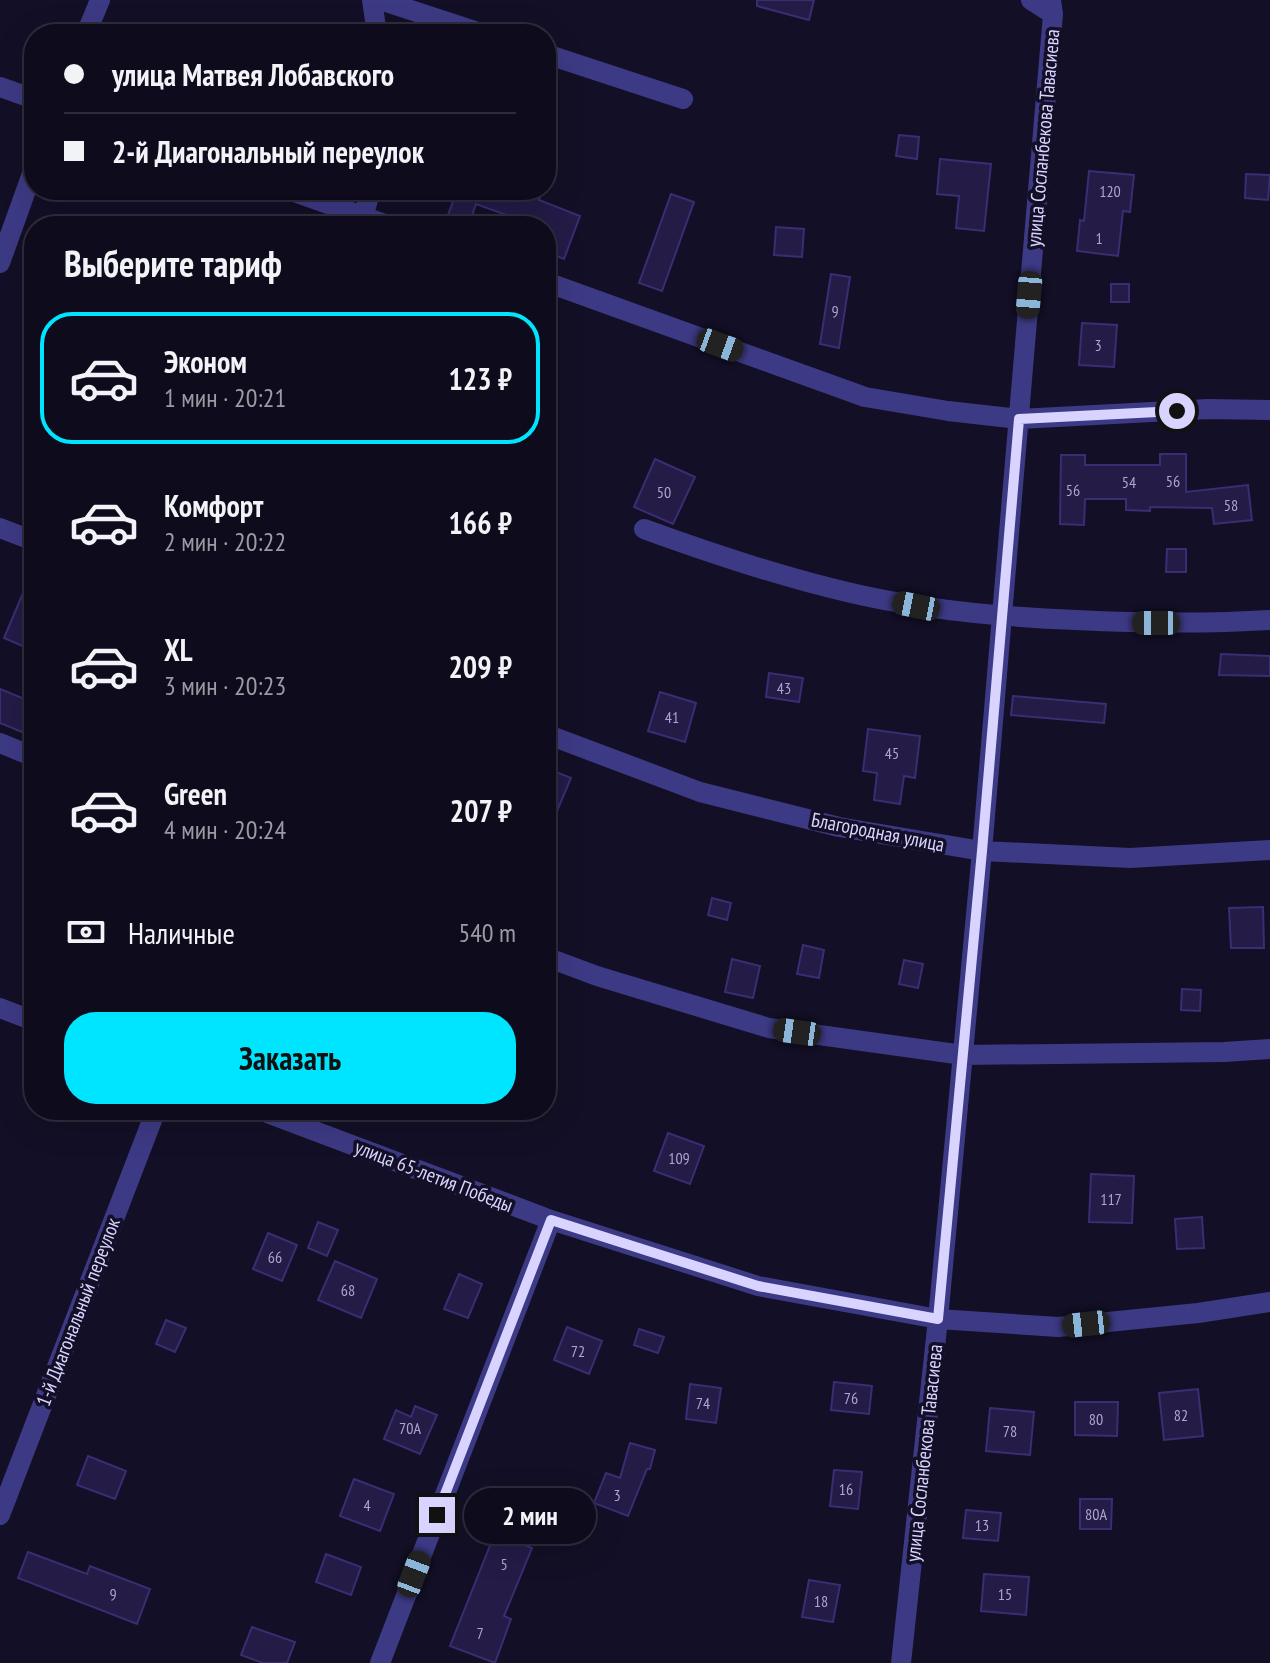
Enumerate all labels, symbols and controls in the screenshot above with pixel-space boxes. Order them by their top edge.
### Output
street label: улица Сосланбекова Тавасиева [1021,28,1065,248]
text: улица Матвея Лобавского [112,55,394,94]
text: 2-й Диагональный переулок [112,132,424,171]
house number: 120 [1099,181,1121,201]
house number: 1 [1095,228,1103,248]
text: Выберите тариф [64,240,282,287]
car [1015,270,1043,320]
house number: 9 [831,301,839,321]
car [693,326,747,364]
house number: 3 [1094,335,1102,355]
icon: car [68,342,140,414]
text: Эконом [164,342,247,381]
text: 123 ₽ [448,359,512,398]
text: 1 мин · 20:21 [164,381,286,414]
route start [1159,393,1195,429]
house number: 56 [1166,471,1180,491]
house number: 54 [1122,472,1136,492]
house number: 56 [1066,480,1080,500]
house number: 50 [657,482,671,502]
icon: car [68,486,140,558]
text: Комфорт [164,486,263,525]
house number: 58 [1224,495,1238,515]
text: 166 ₽ [448,503,512,542]
text: 2 мин · 20:22 [164,525,286,558]
car [890,590,942,622]
car [1132,611,1180,635]
icon: car [68,630,140,702]
text: XL [164,630,193,669]
text: 209 ₽ [448,647,512,686]
text: 3 мин · 20:23 [164,669,286,702]
house number: 43 [777,678,791,698]
house number: 41 [665,707,679,727]
house number: 45 [885,743,899,763]
icon: car [68,774,140,846]
text: Green [164,774,227,813]
text: 207 ₽ [450,791,512,830]
street label: Благородная улица [809,806,947,858]
text: 4 мин · 20:24 [164,813,286,846]
icon: cash [64,910,108,954]
text: Наличные [128,913,235,952]
text: 540 m [458,916,516,949]
button: Заказать [64,1012,516,1104]
car [772,1017,822,1047]
street label: улица 65-летия Победы [351,1134,517,1218]
house number: 109 [668,1148,690,1168]
house number: 117 [1100,1189,1122,1209]
street label: 1-й Диагональный переулок [30,1214,126,1410]
house number: 66 [268,1247,282,1267]
house number: 68 [341,1280,355,1300]
car [1061,1310,1111,1338]
house number: 72 [571,1341,585,1361]
street label: улица Сосланбекова Тавасиева [900,1343,948,1563]
house number: 76 [844,1388,858,1408]
house number: 74 [696,1393,710,1413]
house number: 82 [1174,1405,1188,1425]
house number: 80 [1089,1409,1103,1429]
house number: 70А [399,1418,421,1438]
house number: 78 [1003,1421,1017,1441]
house number: 16 [839,1479,853,1499]
house number: 3 [613,1485,621,1505]
callout: 2 мин [465,1487,597,1543]
house number: 4 [363,1495,371,1515]
route end [419,1497,455,1533]
text: 2 мин [502,1499,558,1532]
house number: 80А [1085,1504,1107,1524]
house number: 13 [975,1515,989,1535]
car [394,1547,434,1601]
house number: 5 [500,1554,508,1574]
house number: 9 [109,1584,117,1604]
house number: 15 [998,1584,1012,1604]
house number: 18 [814,1591,828,1611]
house number: 7 [476,1623,484,1643]

